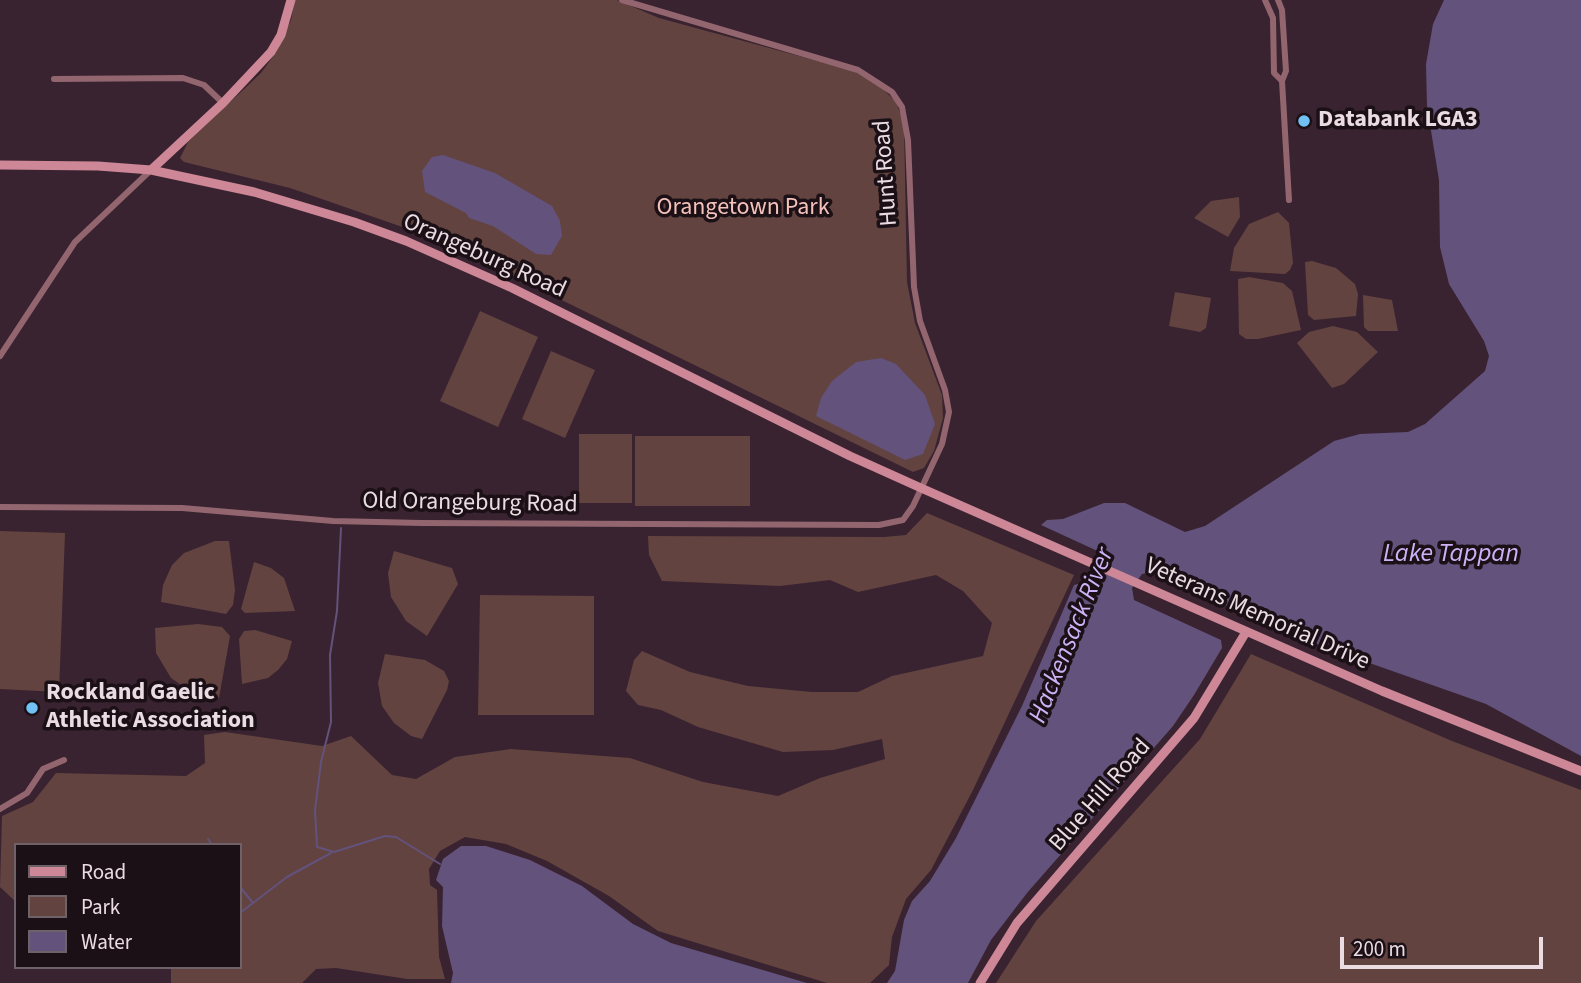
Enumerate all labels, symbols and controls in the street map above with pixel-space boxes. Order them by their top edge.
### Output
place label: Databank LGA3 [1318,107,1478,135]
marker: Databank LGA3 [1296,113,1312,129]
street label: Hunt Road [869,119,905,227]
park label: Orangetown Park [656,195,830,223]
street label: Orangeburg Road [398,208,570,306]
street label: Old Orangeburg Road [362,488,578,520]
water label: Lake Tappan [1383,539,1519,571]
water label: Hackensack River [1024,544,1122,728]
street label: Veterans Memorial Drive [1140,552,1374,678]
place label: Rockland Gaelic Athletic Association [46,680,255,736]
marker: Rockland Gaelic Athletic Association [24,700,40,716]
street label: Blue Hill Road [1044,734,1158,858]
legend [14,843,242,969]
text: Road [81,857,126,887]
text: Park [81,892,120,922]
scale bar [1343,923,1546,967]
text: Water [81,927,132,957]
text: 200 m [1353,934,1406,964]

